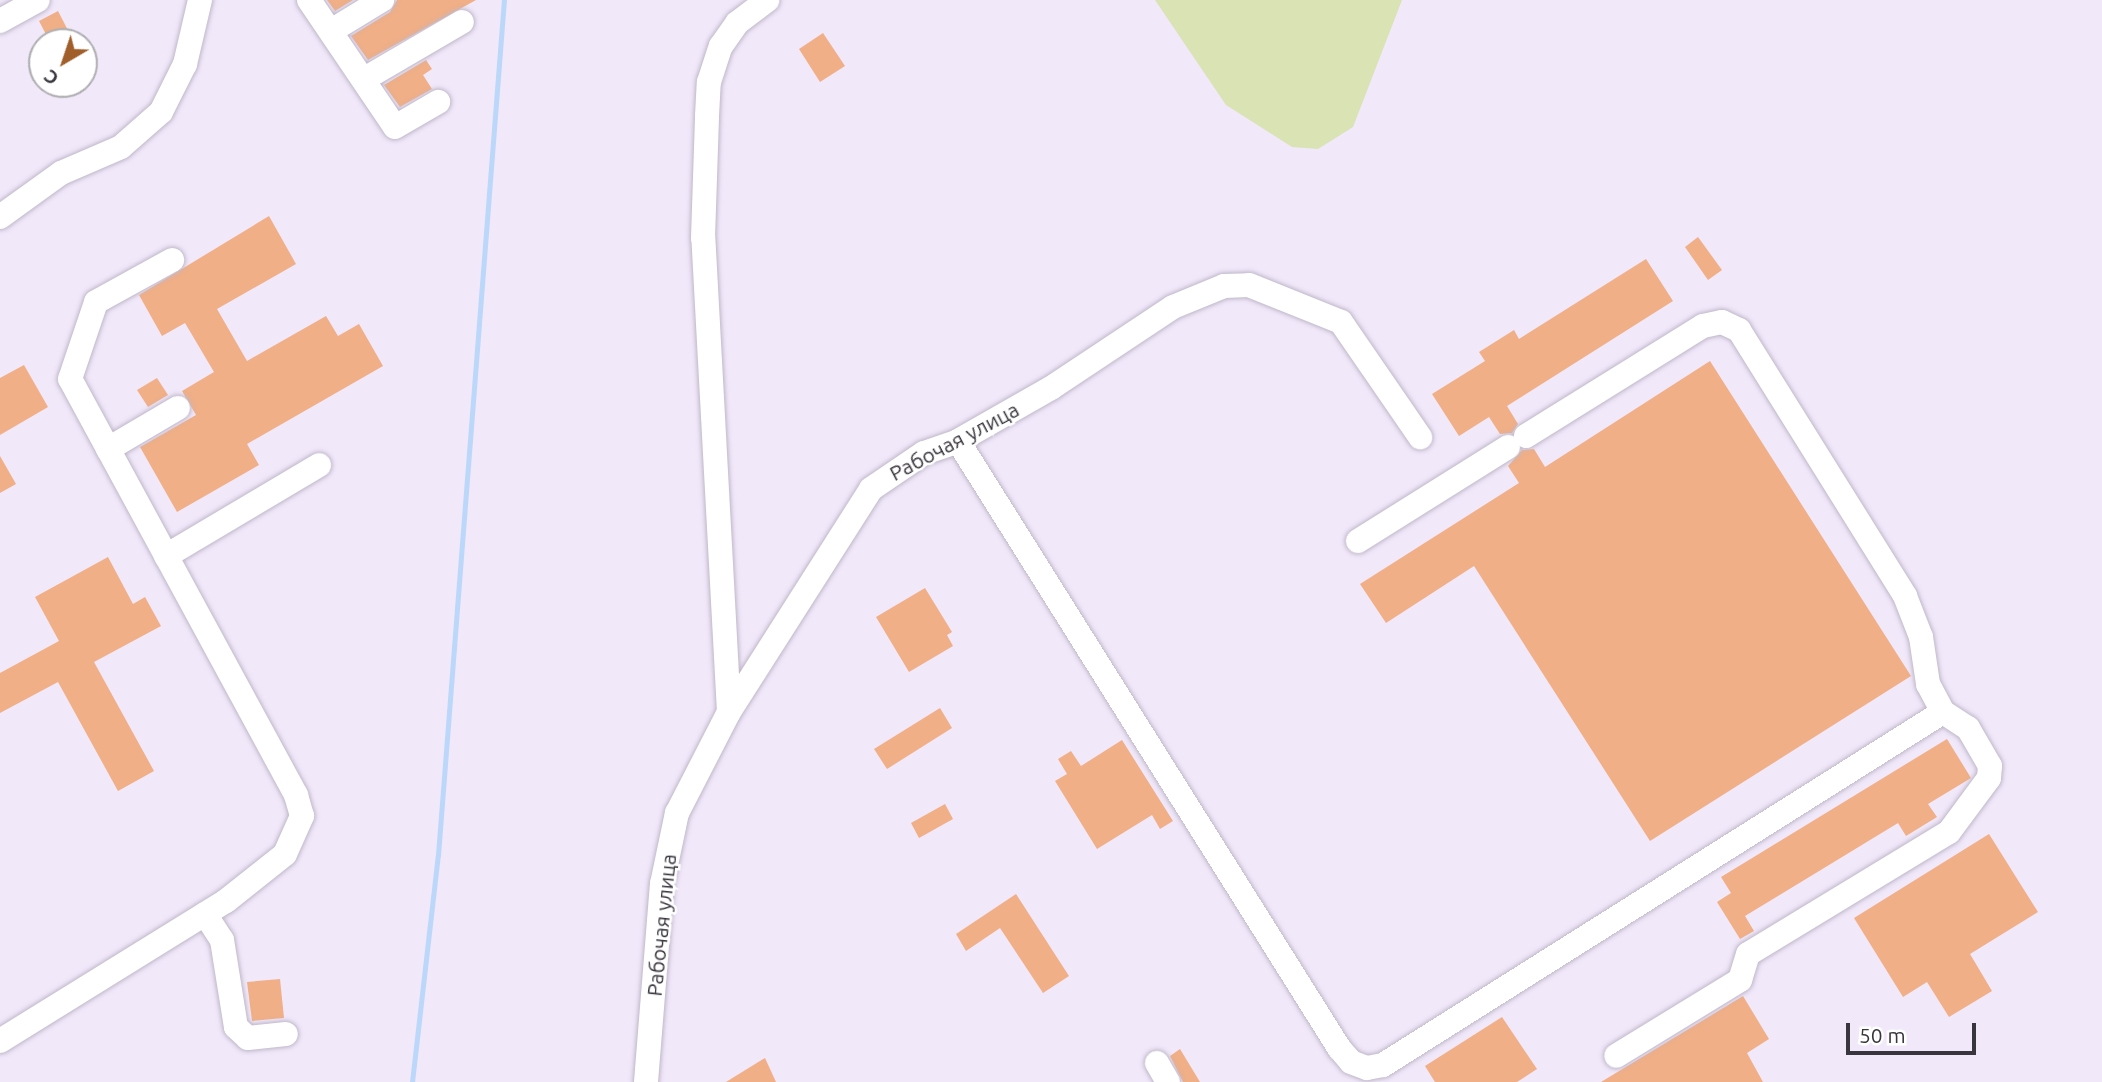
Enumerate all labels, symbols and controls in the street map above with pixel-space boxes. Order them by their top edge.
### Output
north arrow [28,28,98,98]
text: С [39,65,63,90]
street label: Рабочая улица [885,396,1023,486]
street label: Рабочая улица [641,853,681,997]
scale bar [1850,1009,1980,1052]
text: 50 m [1859,1023,1906,1047]

